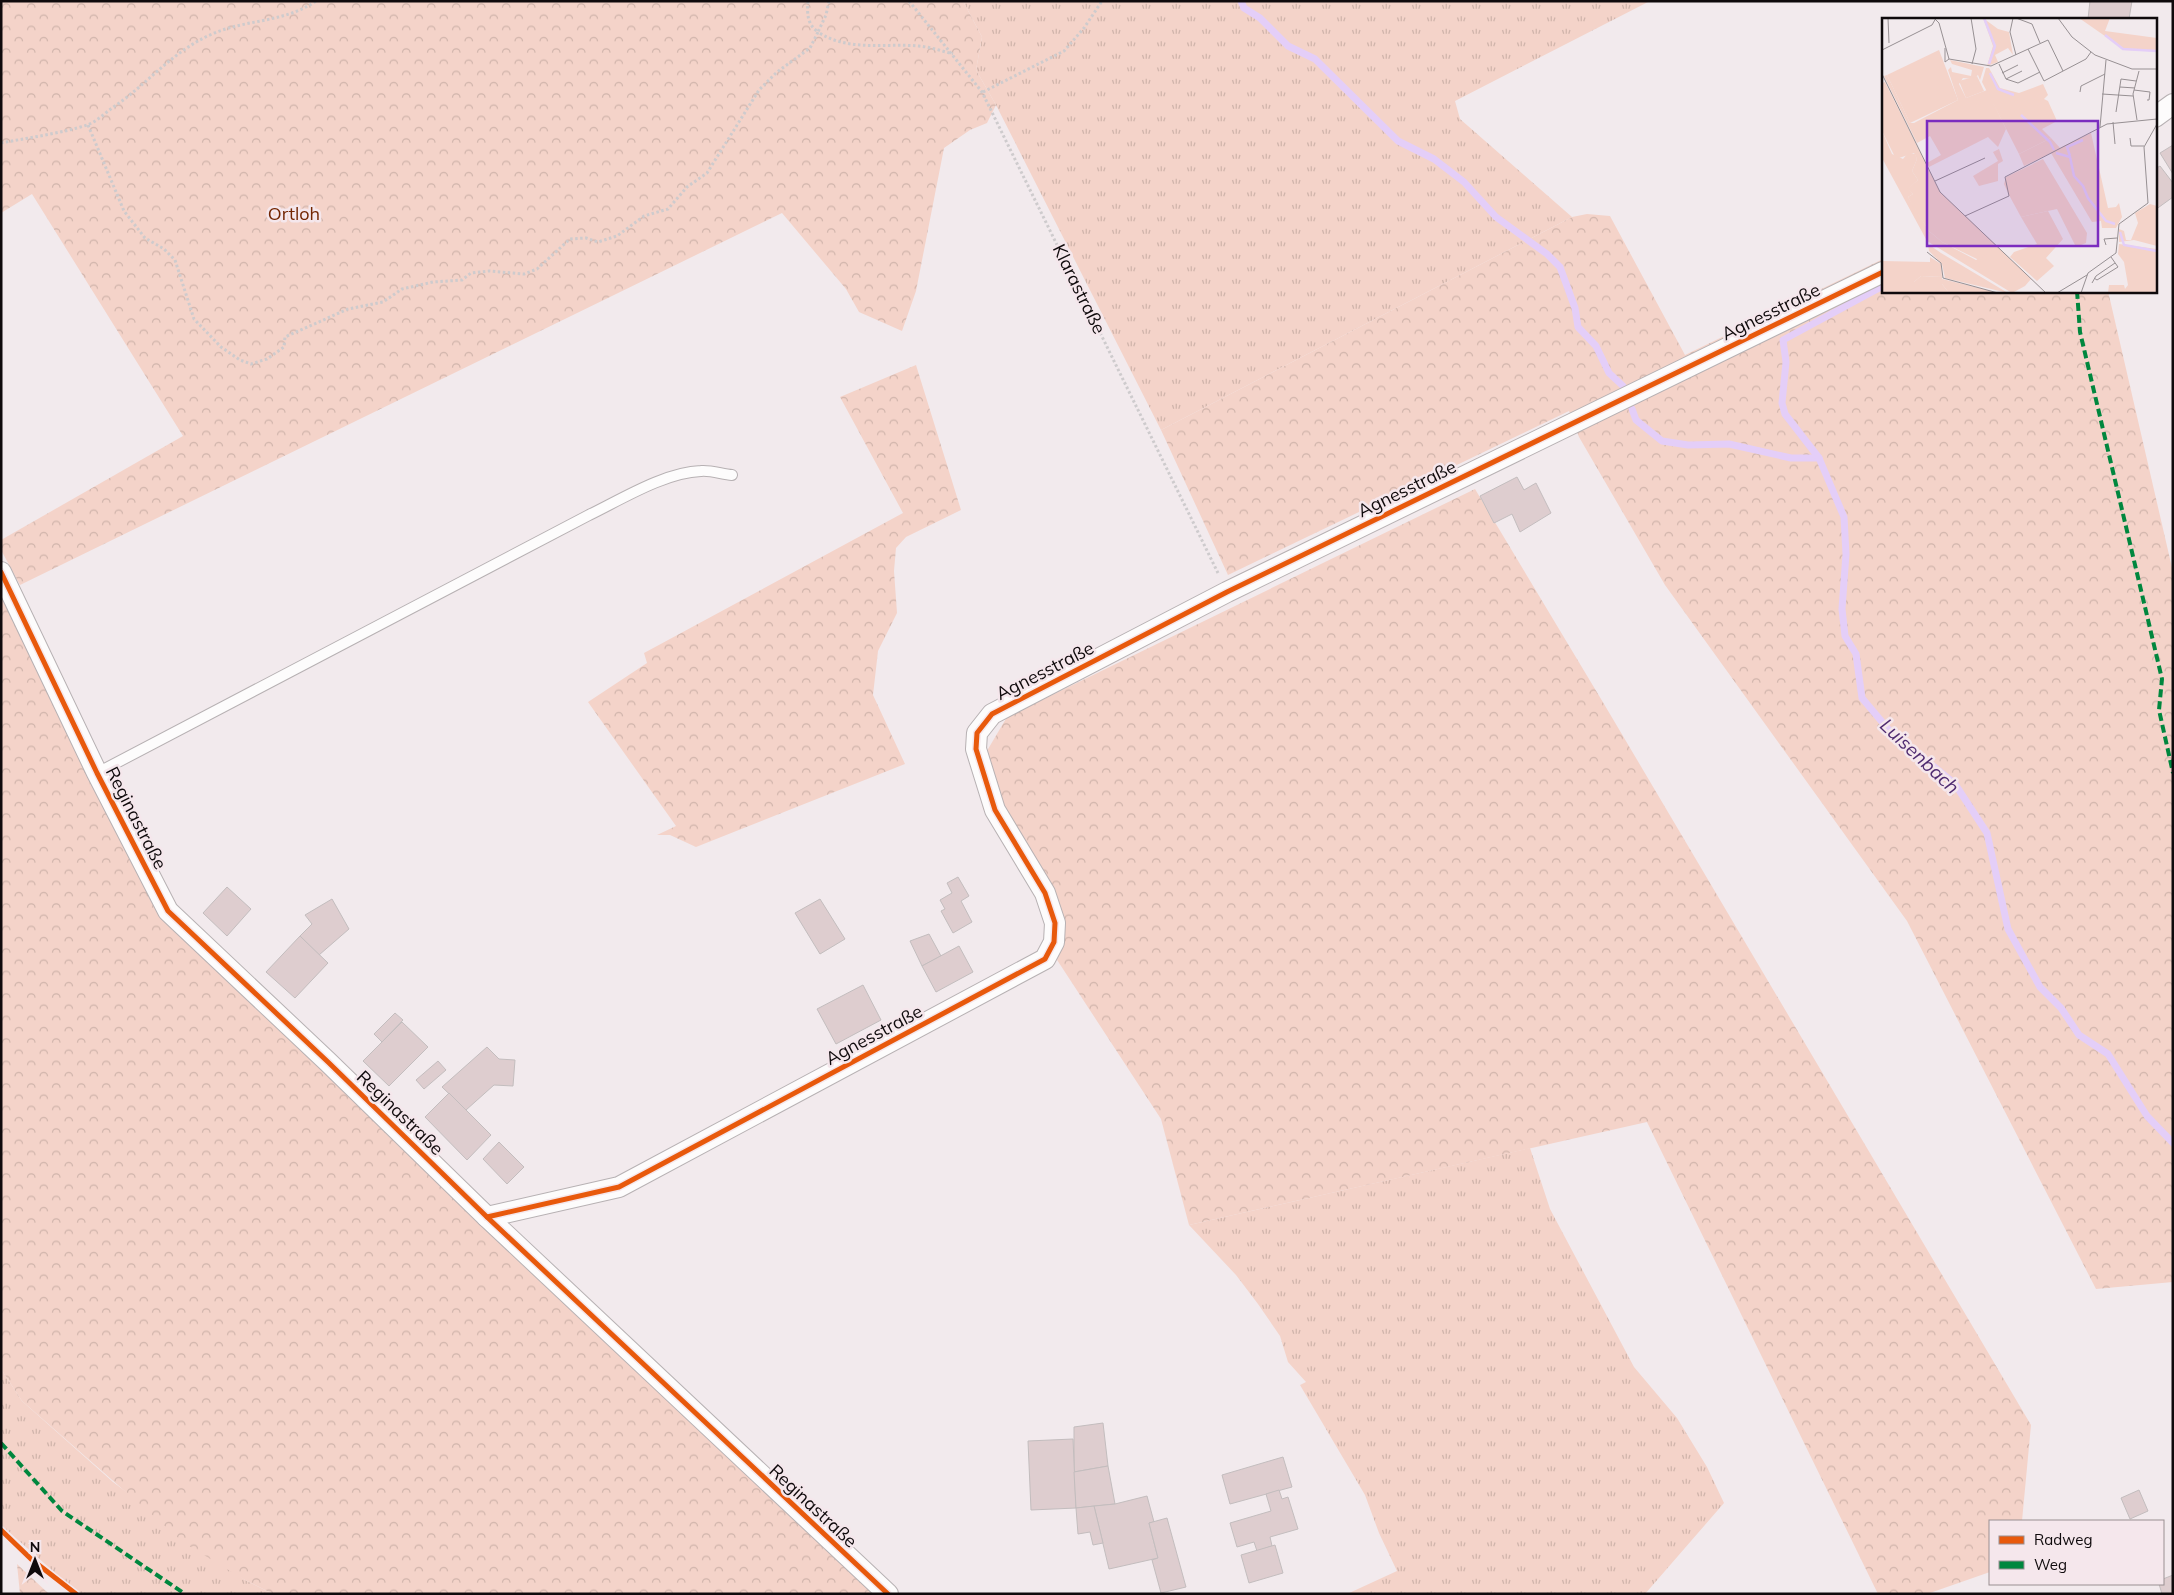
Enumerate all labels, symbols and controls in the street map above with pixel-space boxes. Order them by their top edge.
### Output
inset map [1882,18,2156,292]
park label: Ortloh [268,202,320,225]
street label: Klarastraße [1048,240,1111,338]
street label: Agnesstraße [1718,278,1824,345]
street label: Agnesstraße [1354,455,1460,522]
street label: Agnesstraße [992,636,1098,705]
water label: Luisenbach [1875,713,1965,799]
street label: Reginastraße [101,763,172,873]
street label: Agnesstraße [821,999,926,1070]
street label: Reginastraße [352,1065,449,1160]
street label: Reginastraße [764,1459,862,1552]
legend [1989,1520,2164,1585]
text: Radweg [2034,1530,2092,1549]
north arrow [10,1535,60,1585]
text: N [30,1538,40,1556]
text: Weg [2034,1555,2067,1574]

